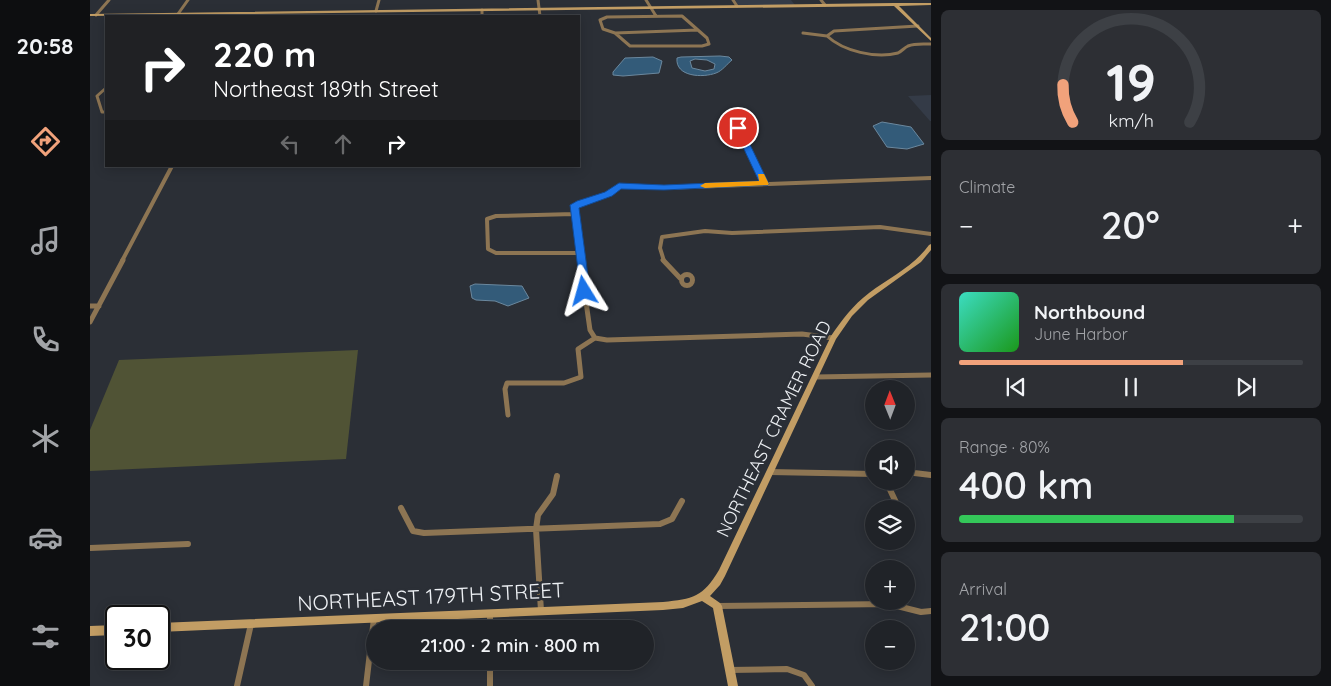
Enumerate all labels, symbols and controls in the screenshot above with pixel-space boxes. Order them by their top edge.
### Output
text: 20:58 [17,32,73,60]
text: 220 m [213,32,316,76]
icon: right [130,35,195,100]
text: 19 [1106,49,1156,114]
text: Northeast 189th Street [213,75,439,103]
pin [717,107,759,149]
text: km/h [1108,109,1154,131]
icon: arrive [724,114,752,142]
icon: directions [28,124,63,159]
icon: left [276,130,304,158]
icon: ahead [329,130,357,158]
icon: right [382,130,410,158]
text: Climate [959,177,1015,197]
text: 20° [1101,201,1160,249]
text: − [959,208,974,243]
text: + [1287,208,1303,243]
icon: music [28,223,63,258]
position arrow [557,264,609,316]
text: Northbound [1034,300,1145,324]
street label: NORTHEAST CRAMER ROAD [711,317,836,541]
icon: phone [28,322,63,357]
text: June Harbor [1034,324,1128,344]
icon: previous [1002,373,1030,401]
icon: pause [1117,373,1145,401]
icon: next [1232,373,1260,401]
north arrow [865,380,915,430]
map controls [865,380,915,670]
icon: climate [28,421,63,456]
text: Range · 80% [959,437,1050,457]
button: sound [865,440,915,490]
text: 400 km [959,461,1093,509]
button: layers [865,500,915,550]
icon: car [28,520,63,555]
button: + [865,560,915,610]
street label: NORTHEAST 179TH STREET [297,576,565,616]
text: Arrival [959,579,1007,599]
text: 21:00 [959,603,1050,651]
speed limit sign: 30 [105,605,170,670]
icon: filters [28,619,63,654]
button: − [865,620,915,670]
text: 21:00 · 2 min · 800 m [420,633,600,657]

